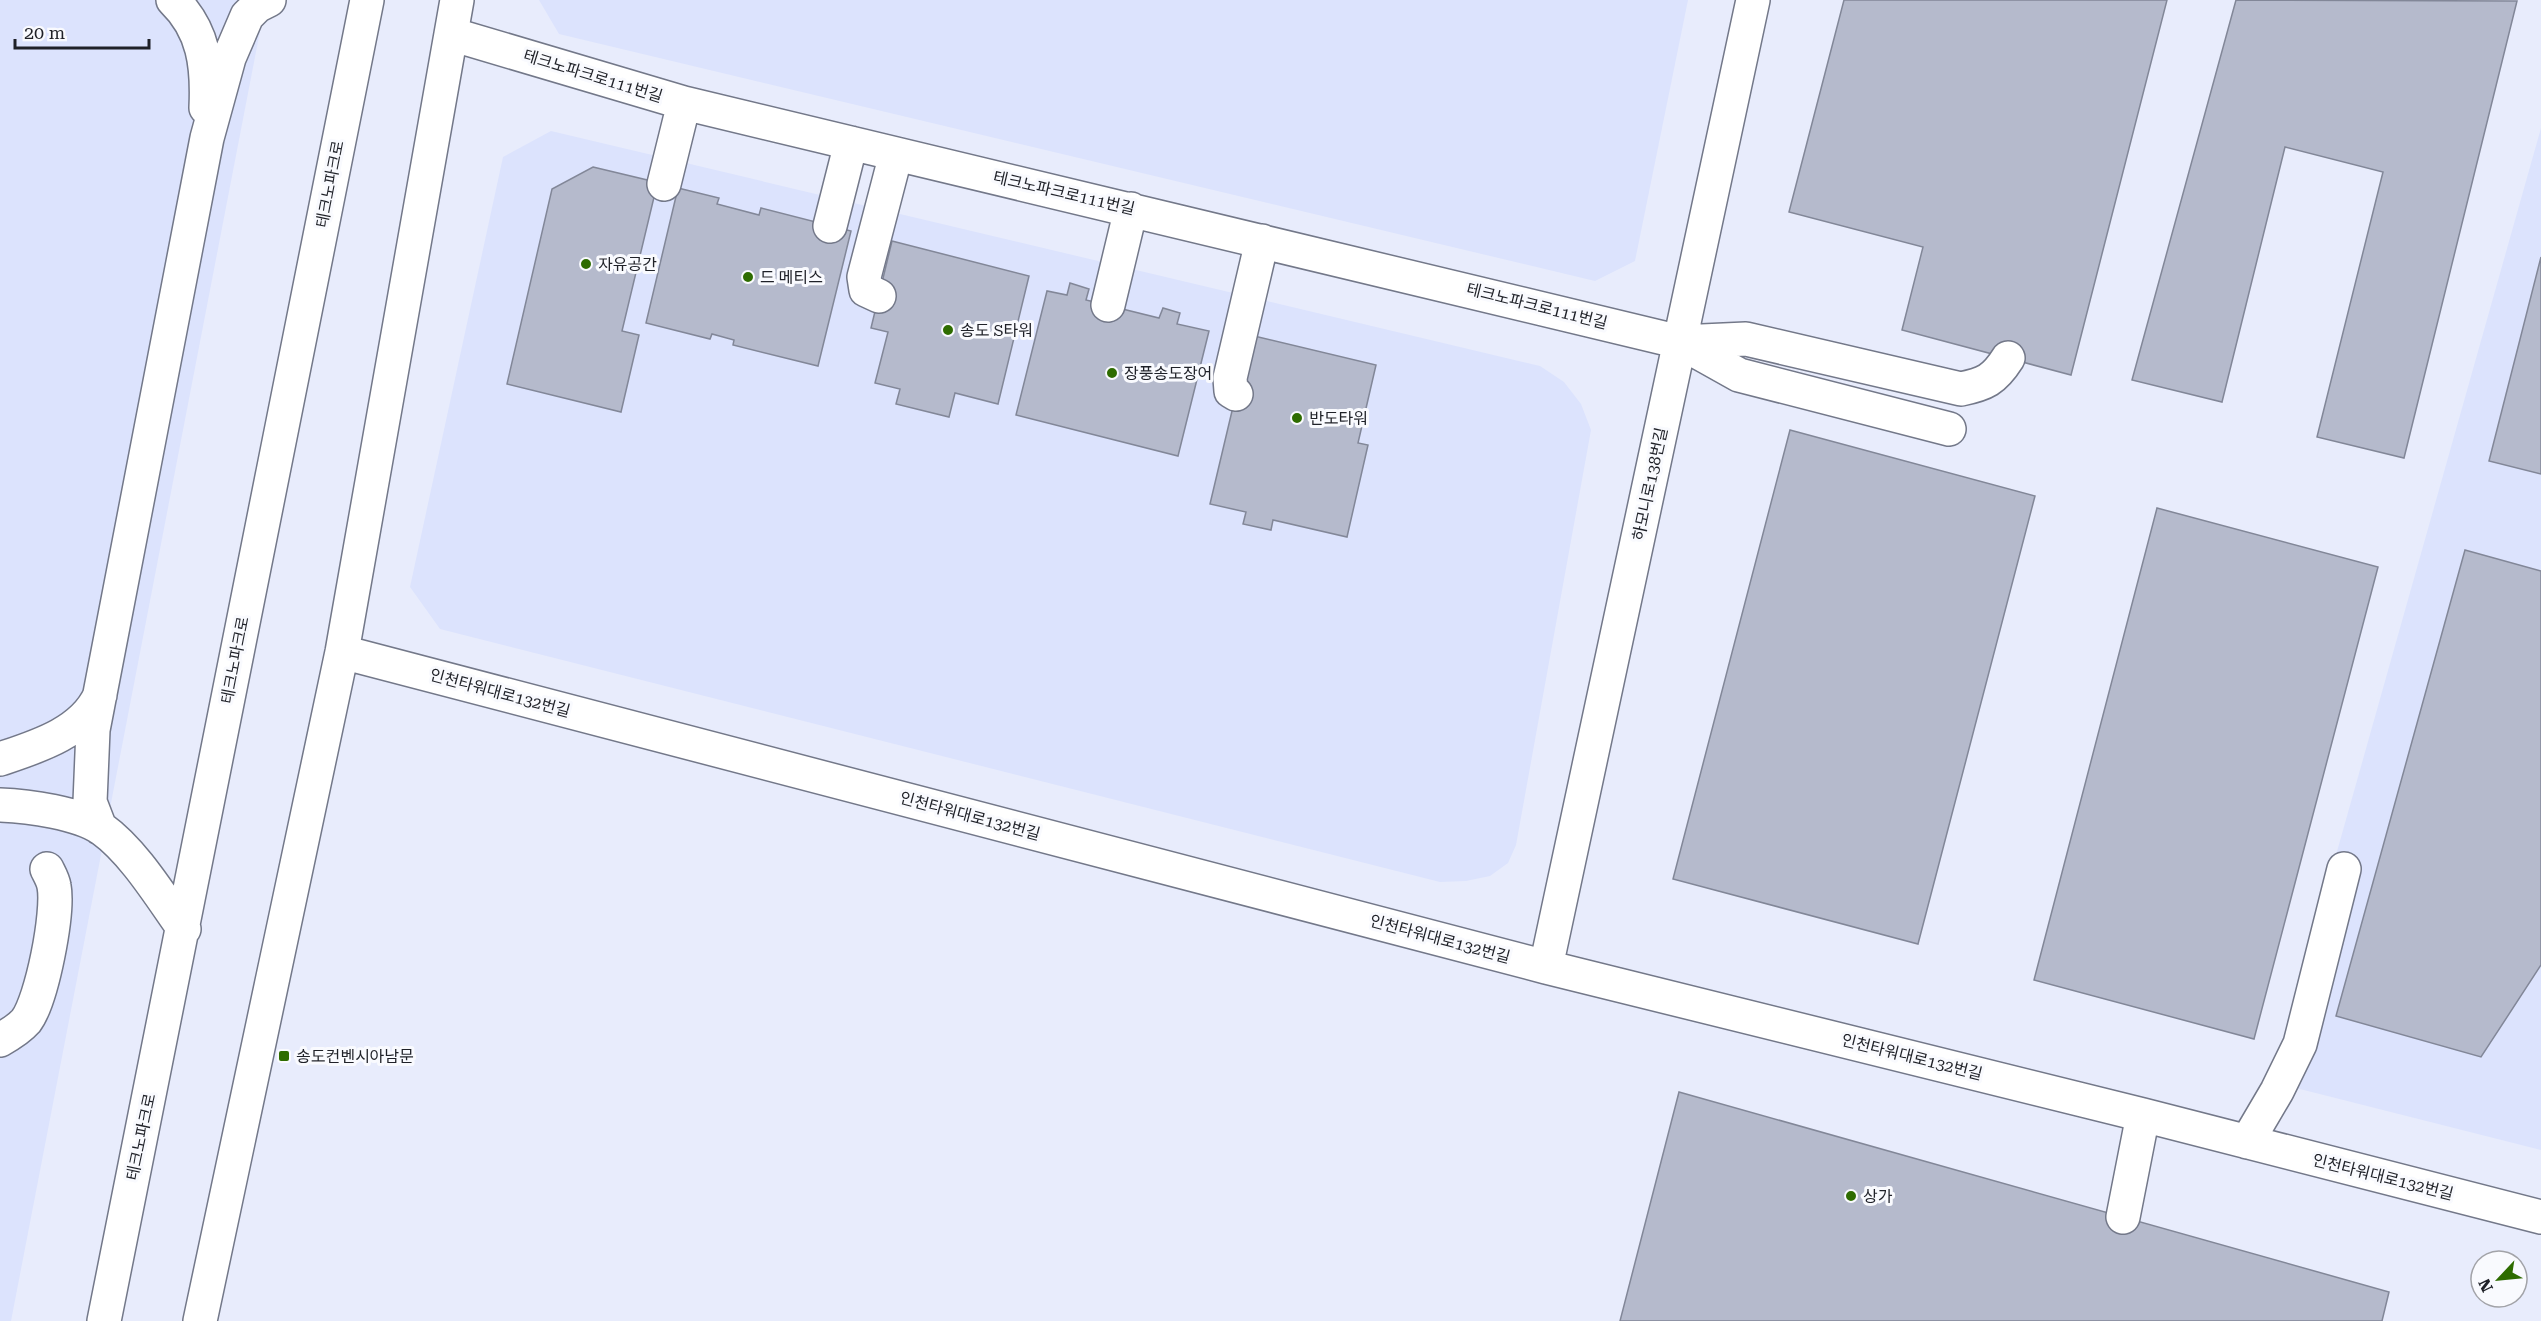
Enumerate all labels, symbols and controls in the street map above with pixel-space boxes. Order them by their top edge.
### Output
scale bar [15,12,148,50]
text: 20 m [24,22,65,43]
street label: 테크노파크로111번길 [521,46,665,106]
street label: 테크노파크로 [312,139,348,229]
street label: 테크노파크로111번길 [991,167,1137,219]
place label: 자유공간 [598,255,657,274]
marker: 자유공간 [579,257,593,271]
place label: 드 메티스 [760,268,823,287]
marker: 드 메티스 [741,270,755,284]
street label: 테크노파크로111번길 [1465,279,1609,333]
place label: 송도 S타워 [960,321,1033,340]
marker: 송도 S타워 [941,323,955,337]
place label: 장풍송도장어 [1124,364,1212,383]
marker: 장풍송도장어 [1105,366,1119,380]
place label: 반도타워 [1309,409,1368,428]
marker: 반도타워 [1290,411,1304,425]
street label: 하모니로138번길 [1629,426,1671,542]
street label: 테크노파크로 [217,615,253,705]
street label: 인천타워대로132번길 [428,665,572,721]
street label: 인천타워대로132번길 [898,788,1042,844]
street label: 인천타워대로132번길 [1368,911,1512,967]
street label: 인천타워대로132번길 [1840,1030,1984,1084]
place label: 송도컨벤시아남문 [296,1047,414,1066]
marker: 송도컨벤시아남문 [277,1049,291,1063]
street label: 테크노파크로 [123,1092,160,1182]
street label: 인천타워대로132번길 [2311,1150,2455,1204]
place label: 상가 [1863,1187,1893,1206]
marker: 상가 [1844,1189,1858,1203]
north arrow [2469,1249,2529,1309]
text: N [2475,1276,2497,1295]

